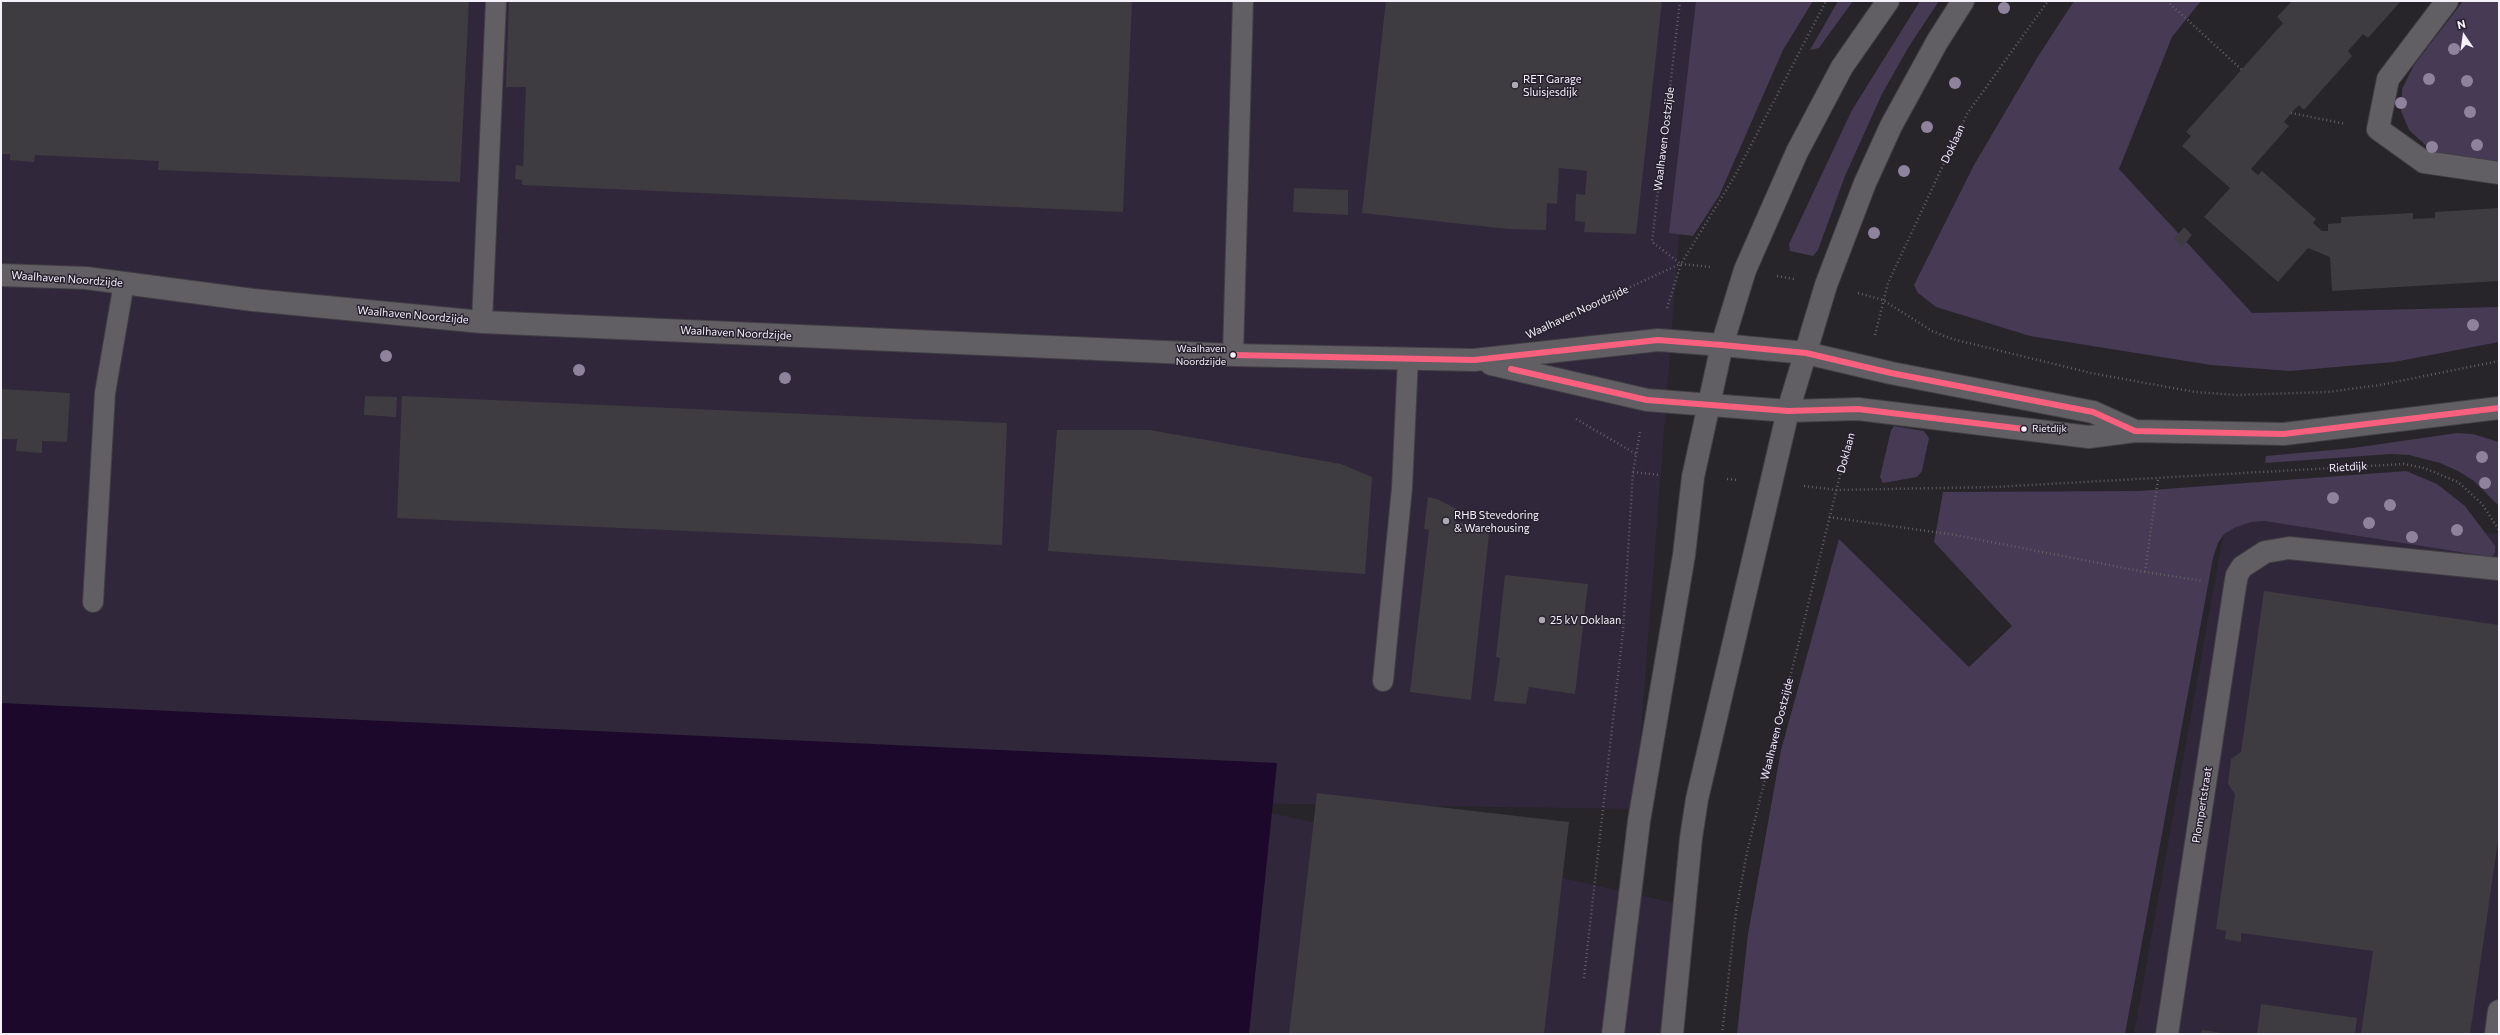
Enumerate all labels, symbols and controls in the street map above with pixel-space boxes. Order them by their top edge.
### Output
north arrow [2444,16,2484,56]
text: N [2456,17,2467,31]
place label: RET Garage Sluisjesdijk [1523,72,1582,98]
marker: RET Garage Sluisjesdijk [1510,80,1520,90]
street label: Waalhaven Oostzijde [1651,86,1677,192]
street label: Doklaan [1938,123,1968,165]
street label: Waalhaven Noordzijde [11,269,123,289]
street label: Waalhaven Noordzijde [1524,282,1630,342]
street label: Waalhaven Noordzijde [357,304,469,326]
street label: Waalhaven Noordzijde [680,323,792,343]
place label: Waalhaven Noordzijde [1176,343,1226,366]
marker: Waalhaven Noordzijde [1228,350,1238,360]
place label: Rietdijk [2032,423,2067,435]
marker: Rietdijk [2019,424,2029,434]
street label: Doklaan [1834,431,1858,475]
street label: Rietdijk [2328,459,2368,475]
place label: RHB Stevedoring & Warehousing [1454,508,1539,534]
marker: RHB Stevedoring & Warehousing [1441,516,1451,526]
place label: 25 kV Doklaan [1550,613,1621,627]
marker: 25 kV Doklaan [1537,615,1547,625]
street label: Waalhaven Oostzijde [1758,677,1796,781]
street label: Plompertstraat [2189,766,2215,844]

